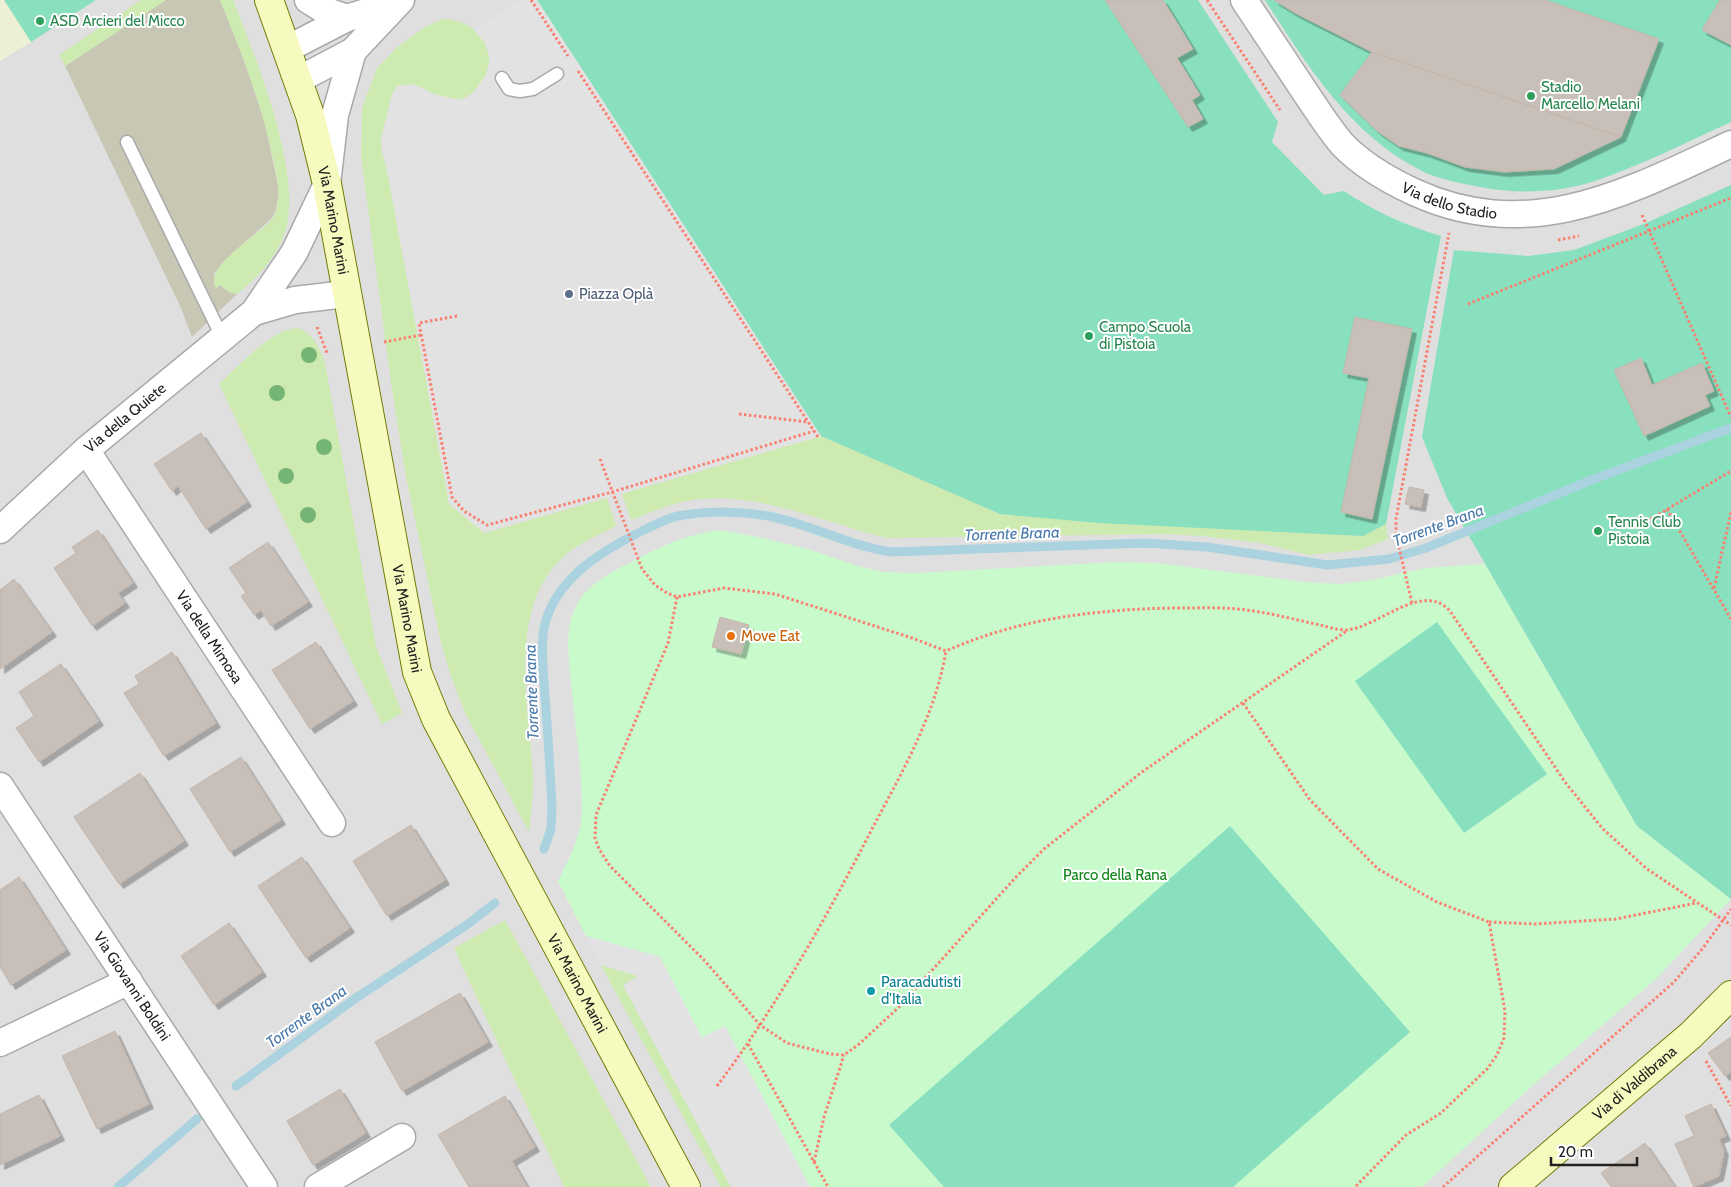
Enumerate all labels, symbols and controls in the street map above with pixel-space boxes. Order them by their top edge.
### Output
place label: ASD Arcieri del Micco [50,12,185,30]
marker: ASD Arcieri del Micco [34,15,46,27]
place label: Stadio Marcello Melani [1541,78,1640,113]
marker: Stadio Marcello Melani [1525,90,1537,102]
street label: Via Marino Marini [314,164,352,276]
street label: Via dello Stadio [1399,178,1498,223]
place label: Piazza Oplà [579,285,654,303]
marker: Piazza Oplà [563,288,575,300]
place label: Campo Scuola di Pistoia [1099,318,1192,353]
marker: Campo Scuola di Pistoia [1083,330,1095,342]
street label: Via della Quiete [81,379,170,457]
water label: Torrente Brana [1390,500,1486,551]
place label: Tennis Club Pistoia [1608,513,1681,548]
water label: Torrente Brana [964,522,1060,545]
marker: Tennis Club Pistoia [1592,525,1604,537]
street label: Via Marino Marini [388,563,426,674]
street label: Via della Mimosa [172,587,247,687]
place label: Move Eat [741,627,800,645]
marker: Move Eat [725,630,737,642]
water label: Torrente Brana [520,644,543,740]
park label: Parco della Rana [1063,866,1168,884]
street label: Via Giovanni Boldini [90,929,174,1044]
street label: Via Marino Marini [544,931,611,1036]
place label: Paracadutisti d'Italia [881,973,961,1008]
water label: Torrente Brana [262,981,350,1052]
marker: Paracadutisti d'Italia [865,985,877,997]
street label: Via di Valdibrana [1589,1042,1681,1124]
scale bar [1551,1134,1637,1166]
text: 20 m [1558,1143,1593,1161]

